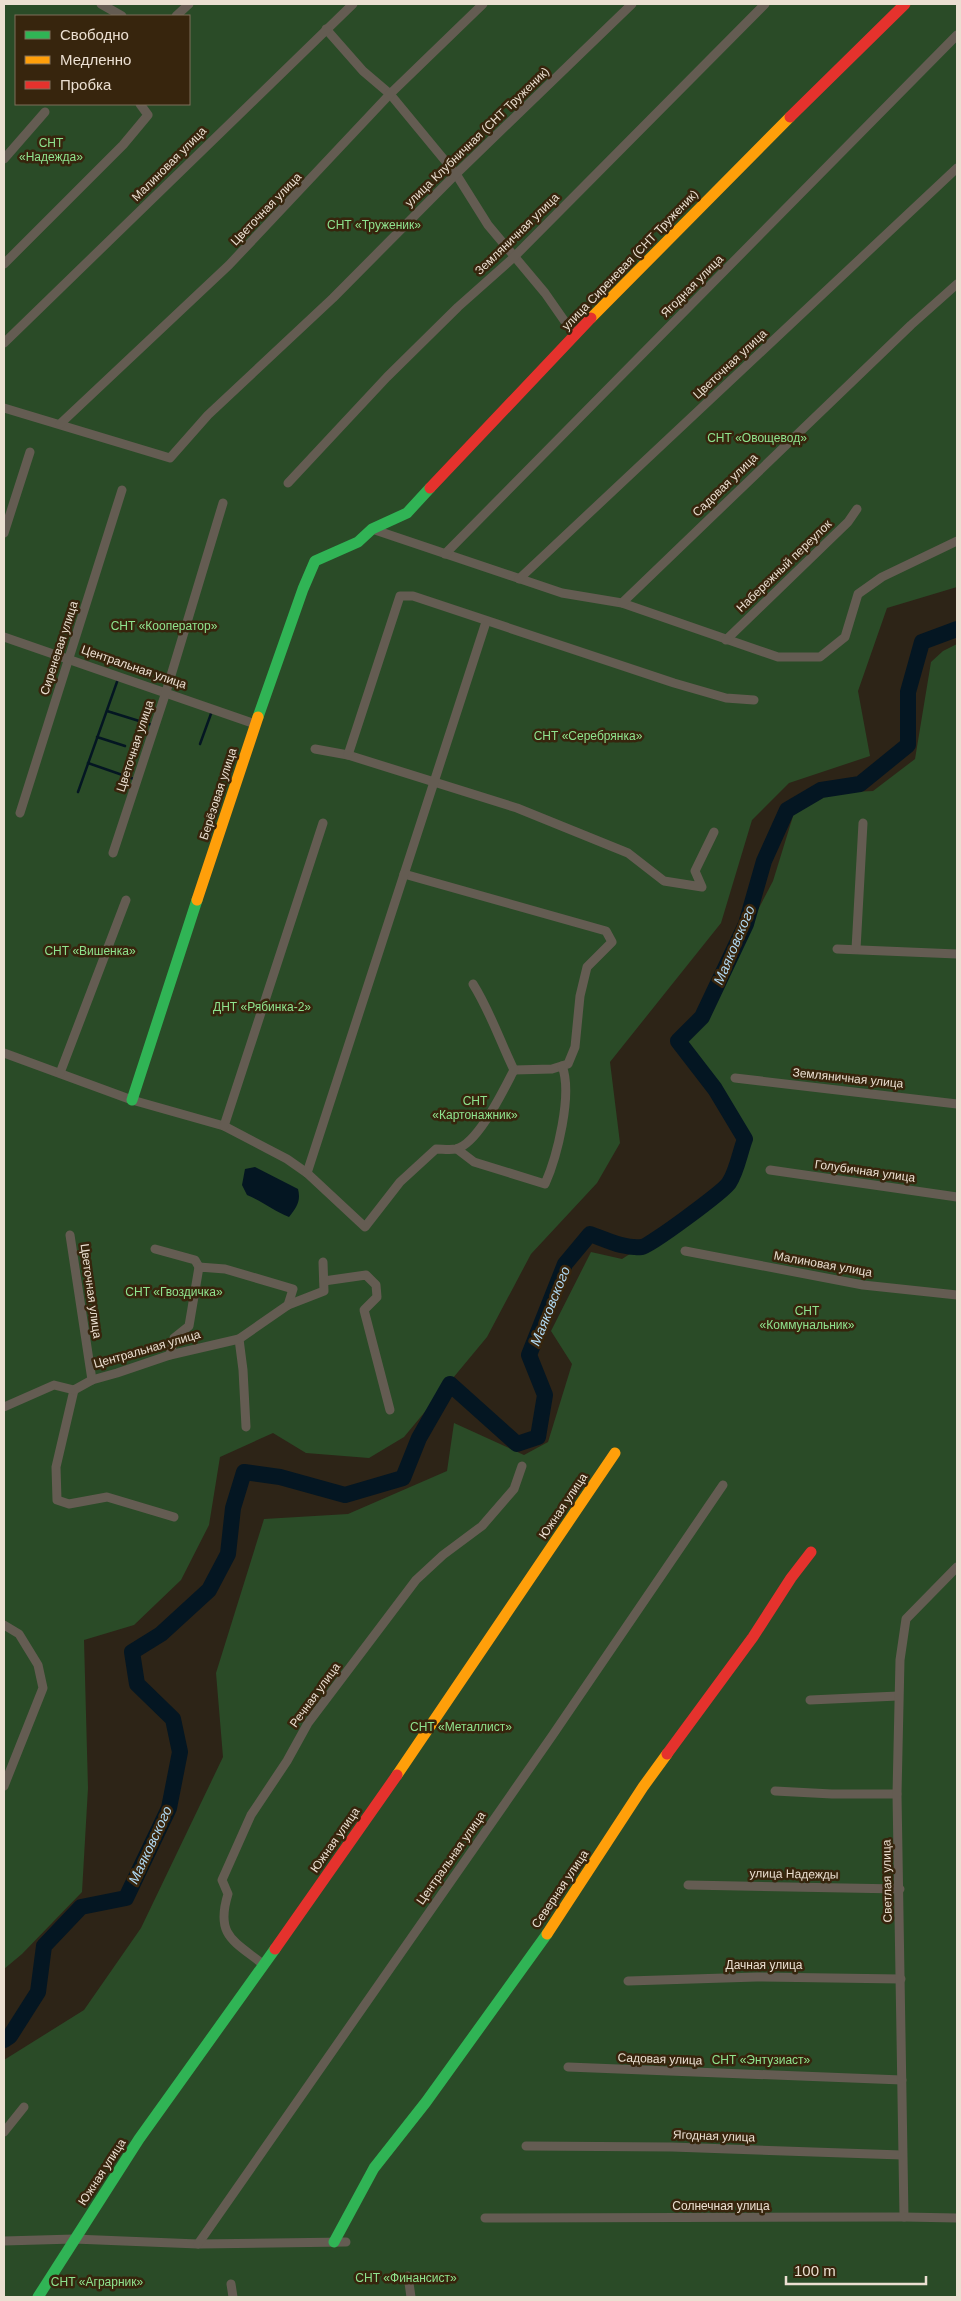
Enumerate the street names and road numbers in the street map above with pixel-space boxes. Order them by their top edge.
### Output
street label: улица Клубничная (СНТ Труженик) [402,64,552,210]
street label: Малиновая улица [129,124,209,204]
street label: Цветочная улица [228,170,304,248]
street label: улица Сиреневая (СНТ Труженик) [559,187,701,333]
street label: Земляничная улица [472,190,562,278]
street label: Ягодная улица [658,252,726,320]
street label: Цветочная улица [690,326,770,402]
street label: Садовая улица [690,450,761,520]
street label: Набережный переулок [734,517,835,615]
street label: Сиреневая улица [37,599,81,697]
street label: Центральная улица [80,642,189,692]
street label: Цветочная улица [114,698,157,794]
street label: Берёзовая улица [197,746,240,842]
street label: Земляничная улица [792,1065,904,1091]
street label: Голубичная улица [814,1157,916,1185]
street label: Цветочная улица [77,1243,105,1340]
street label: Малиновая улица [773,1248,874,1280]
street label: Центральная улица [92,1327,202,1371]
street label: Южная улица [536,1470,590,1542]
street label: Речная улица [287,1660,343,1730]
street label: Южная улица [307,1804,363,1875]
street label: Центральная улица [414,1809,489,1907]
street label: Светлая улица [879,1839,895,1923]
street label: Северная улица [529,1847,591,1931]
street label: улица Надежды [749,1866,839,1882]
street label: Дачная улица [726,1958,803,1972]
street label: Садовая улица [617,2051,703,2067]
street label: Ягодная улица [673,2128,756,2144]
street label: Южная улица [75,2136,129,2208]
street label: Солнечная улица [672,2199,770,2213]

